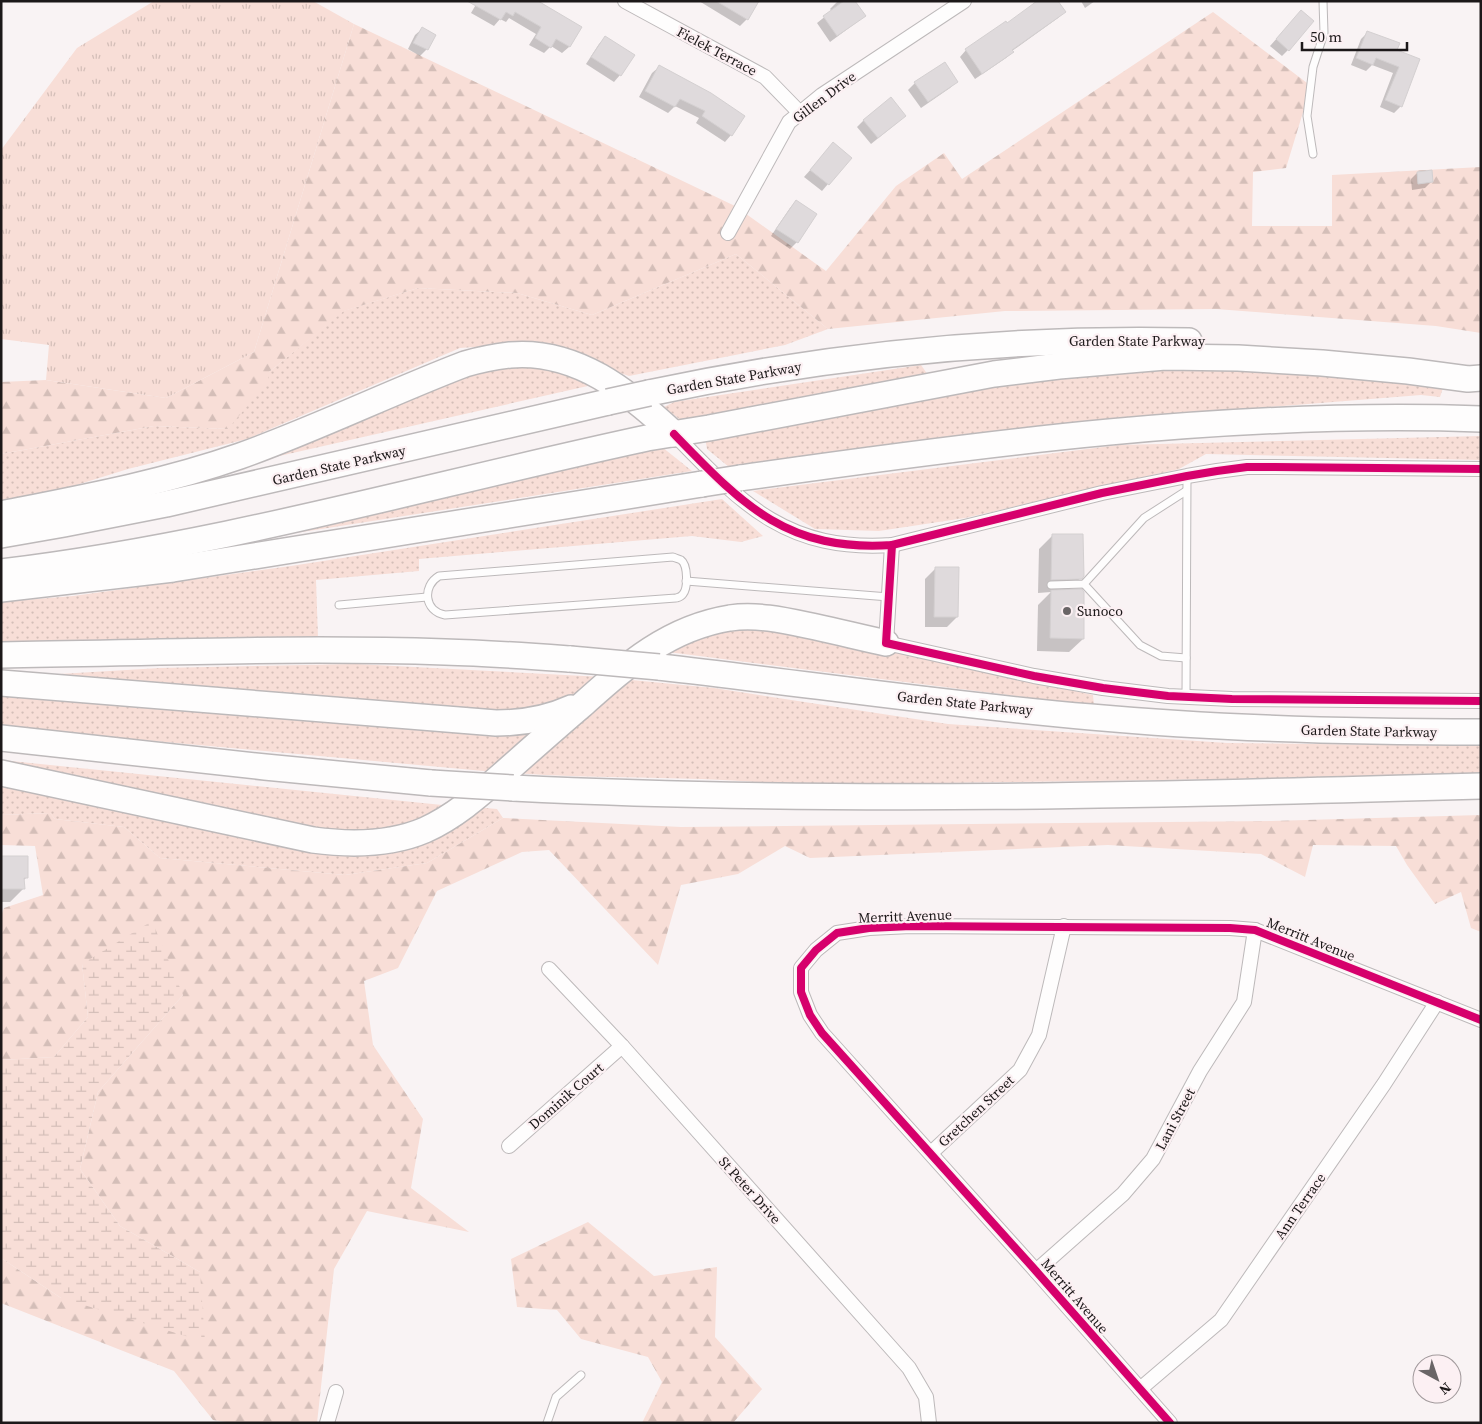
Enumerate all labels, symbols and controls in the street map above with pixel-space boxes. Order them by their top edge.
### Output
scale bar [1302,20,1407,52]
street label: Fielek Terrace [673,21,761,81]
text: 50 m [1310,26,1342,47]
street label: Gillen Drive [788,67,860,127]
street label: Garden State Parkway [1069,331,1206,351]
street label: Garden State Parkway [665,356,804,400]
street label: Garden State Parkway [270,440,408,490]
place label: Sunoco [1077,601,1123,621]
marker: Sunoco [1061,605,1073,617]
street label: Garden State Parkway [896,686,1035,720]
street label: Garden State Parkway [1301,720,1438,742]
street label: Merritt Avenue [858,904,952,928]
street label: Merritt Avenue [1264,912,1358,966]
street label: Dominik Court [524,1058,608,1134]
street label: Gretchen Street [934,1070,1019,1151]
street label: Lani Street [1150,1084,1200,1154]
street label: St Peter Drive [714,1152,786,1228]
street label: Ann Terrace [1270,1169,1330,1243]
street label: Merritt Avenue [1037,1254,1113,1338]
north arrow [1412,1354,1462,1404]
text: N [1435,1378,1456,1400]

